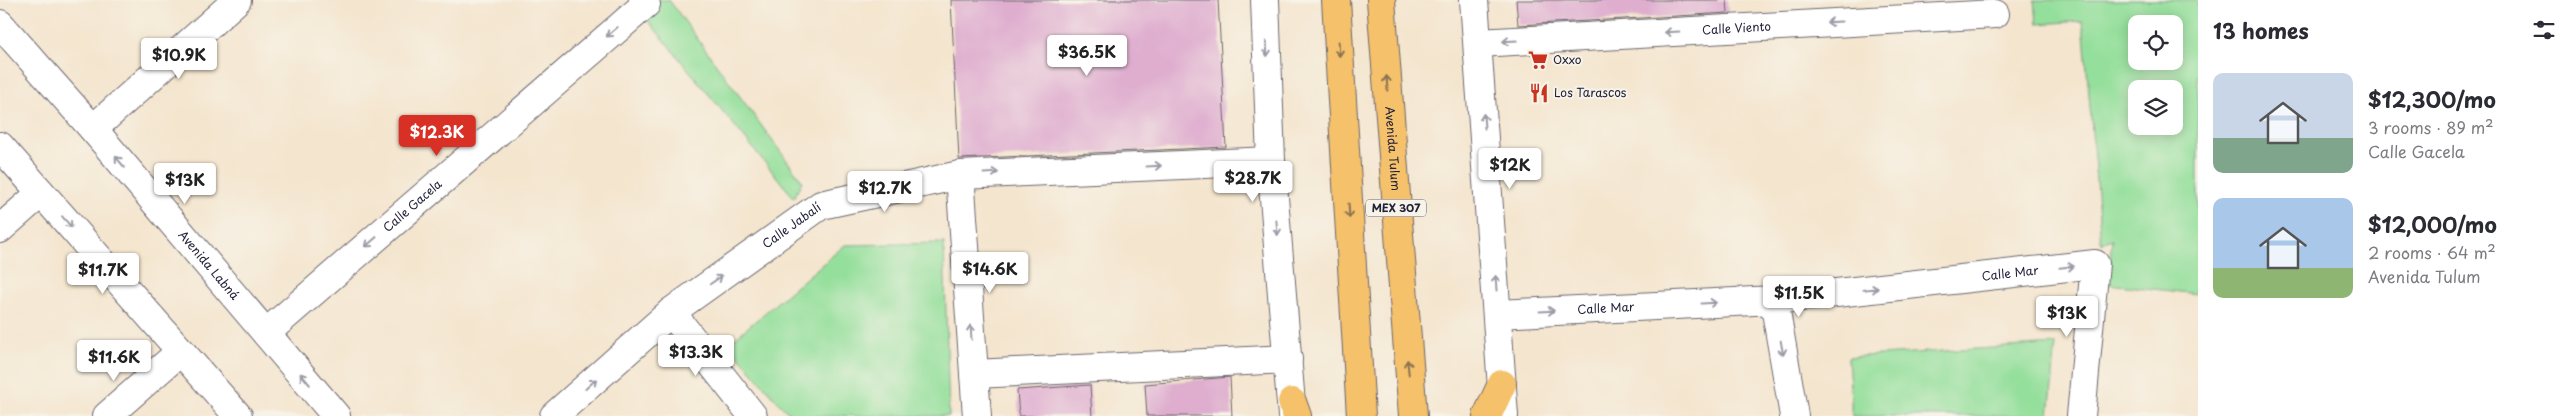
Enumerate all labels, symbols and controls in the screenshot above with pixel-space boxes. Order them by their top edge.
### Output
text: 13 homes [2213,14,2309,46]
map controls [2128,15,2183,135]
button: locate [2128,15,2183,70]
icon: filters [2530,16,2558,44]
street label: Calle Viento [1702,17,1772,38]
one-way arrow [1826,18,1842,27]
one-way arrow [606,27,619,38]
one-way arrow [1664,27,1680,36]
pin: $36.5K [1046,34,1128,77]
one-way arrow [1502,37,1518,46]
pin: $10.9K [138,38,220,80]
text: $36.5K [1058,39,1116,63]
one-way arrow [1262,40,1272,56]
one-way arrow [1335,40,1344,56]
text: $10.9K [152,42,206,66]
supermarket icon: Oxxo [1527,49,1549,71]
place label: Oxxo [1553,50,1582,68]
one-way arrow [1382,76,1391,92]
button: layers [2128,80,2183,135]
restaurant icon: Los Tarascos [1528,82,1550,104]
place label: Los Tarascos [1554,83,1627,101]
text: $12,300/mo [2368,83,2496,115]
icon: home [2253,93,2313,153]
street label: Avenida Tulum [1381,106,1406,191]
one-way arrow [1479,113,1489,129]
pin: $12.3K [396,114,478,157]
text: 3 rooms · 89 m² [2368,115,2493,139]
text: $12.3K [410,119,464,143]
text: Calle Gacela [2368,139,2465,163]
pin: $12K [1480,148,1540,190]
text: $12K [1489,152,1531,176]
one-way arrow [115,155,126,168]
pin: $28.7K [1212,160,1294,203]
pin: $13K [155,162,215,205]
one-way arrow [1145,162,1161,171]
text: $28.7K [1225,165,1281,189]
text: $13K [165,167,205,191]
one-way arrow [983,169,999,178]
pin: $12.7K [844,170,926,213]
street label: Calle Gacela [379,174,446,236]
text: $12.7K [858,175,912,199]
street label: Calle Jabalí [758,198,825,252]
road number: MEX 307 [1366,200,1426,217]
one-way arrow [1344,203,1353,219]
text: $12,000/mo [2368,208,2497,240]
one-way arrow [61,216,73,229]
icon: home [2253,218,2313,278]
one-way arrow [1272,220,1282,236]
street label: Avenida Labná [175,226,244,304]
one-way arrow [364,237,377,248]
text: 2 rooms · 64 m² [2368,240,2496,264]
pin: $11.7K [62,252,144,295]
pin: $14.6K [949,252,1031,294]
text: $14.6K [962,256,1018,280]
text: $11.7K [78,257,128,281]
street label: Calle Mar [1981,260,2040,285]
one-way arrow [2059,262,2075,272]
text: Avenida Tulum [2368,264,2481,288]
one-way arrow [709,275,723,285]
one-way arrow [1491,275,1501,291]
pin: $11.5K [1758,276,1840,318]
text: $11.5K [1774,280,1824,304]
one-way arrow [1863,284,1879,294]
pin: $13K [2037,296,2097,338]
street label: Calle Mar [1577,297,1635,318]
one-way arrow [1701,298,1717,307]
text: $13K [2047,300,2087,324]
one-way arrow [1539,307,1555,316]
one-way arrow [966,325,976,341]
pin: $13.3K [655,334,737,377]
text: $13.3K [669,339,723,363]
one-way arrow [1778,339,1788,355]
pin: $11.6K [73,340,155,382]
text: $11.6K [88,344,140,368]
one-way arrow [1403,360,1413,376]
one-way arrow [299,373,310,386]
one-way arrow [584,378,597,389]

